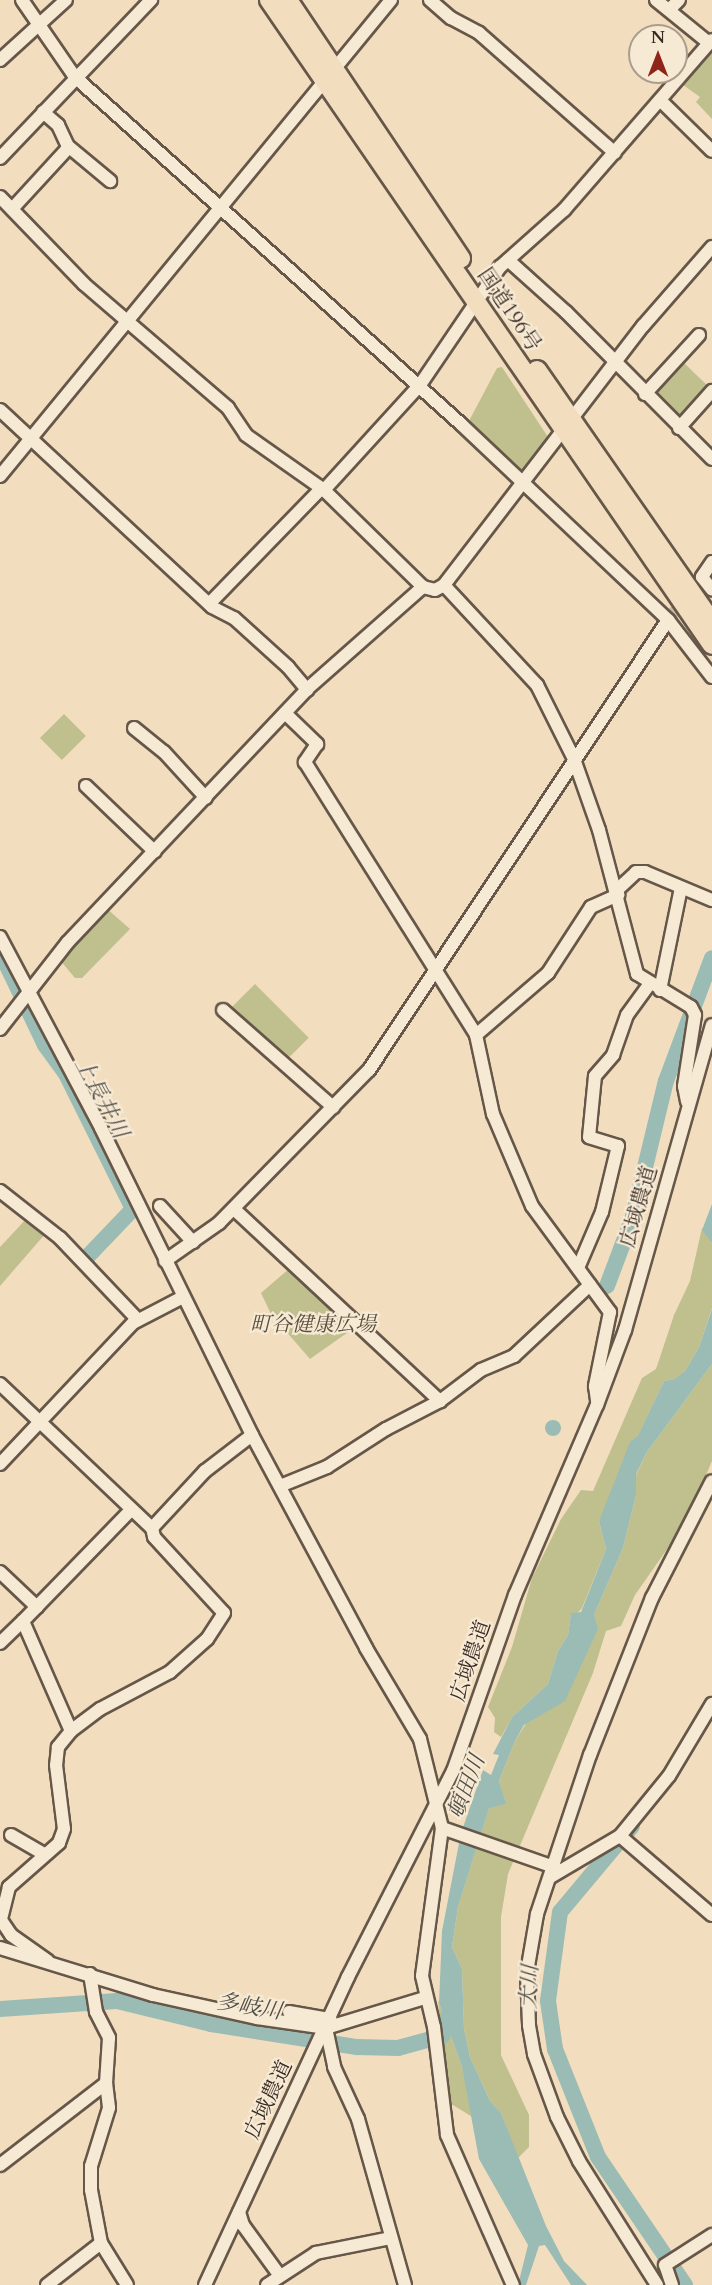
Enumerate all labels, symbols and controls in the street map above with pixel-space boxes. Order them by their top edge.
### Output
north arrow [628,24,688,84]
text: N [651,27,665,49]
street label: 国道196号 [472,263,546,357]
water label: 上長井川 [69,1053,133,1143]
street label: 広域農道 [615,1163,663,1251]
park label: 町谷健康広場 [250,1312,376,1338]
street label: 広域農道 [445,1617,497,1705]
water label: 頓田川 [443,1751,491,1823]
water label: 大川 [516,1964,544,2010]
water label: 多岐川 [214,1989,284,2025]
street label: 広域農道 [240,2057,298,2143]

